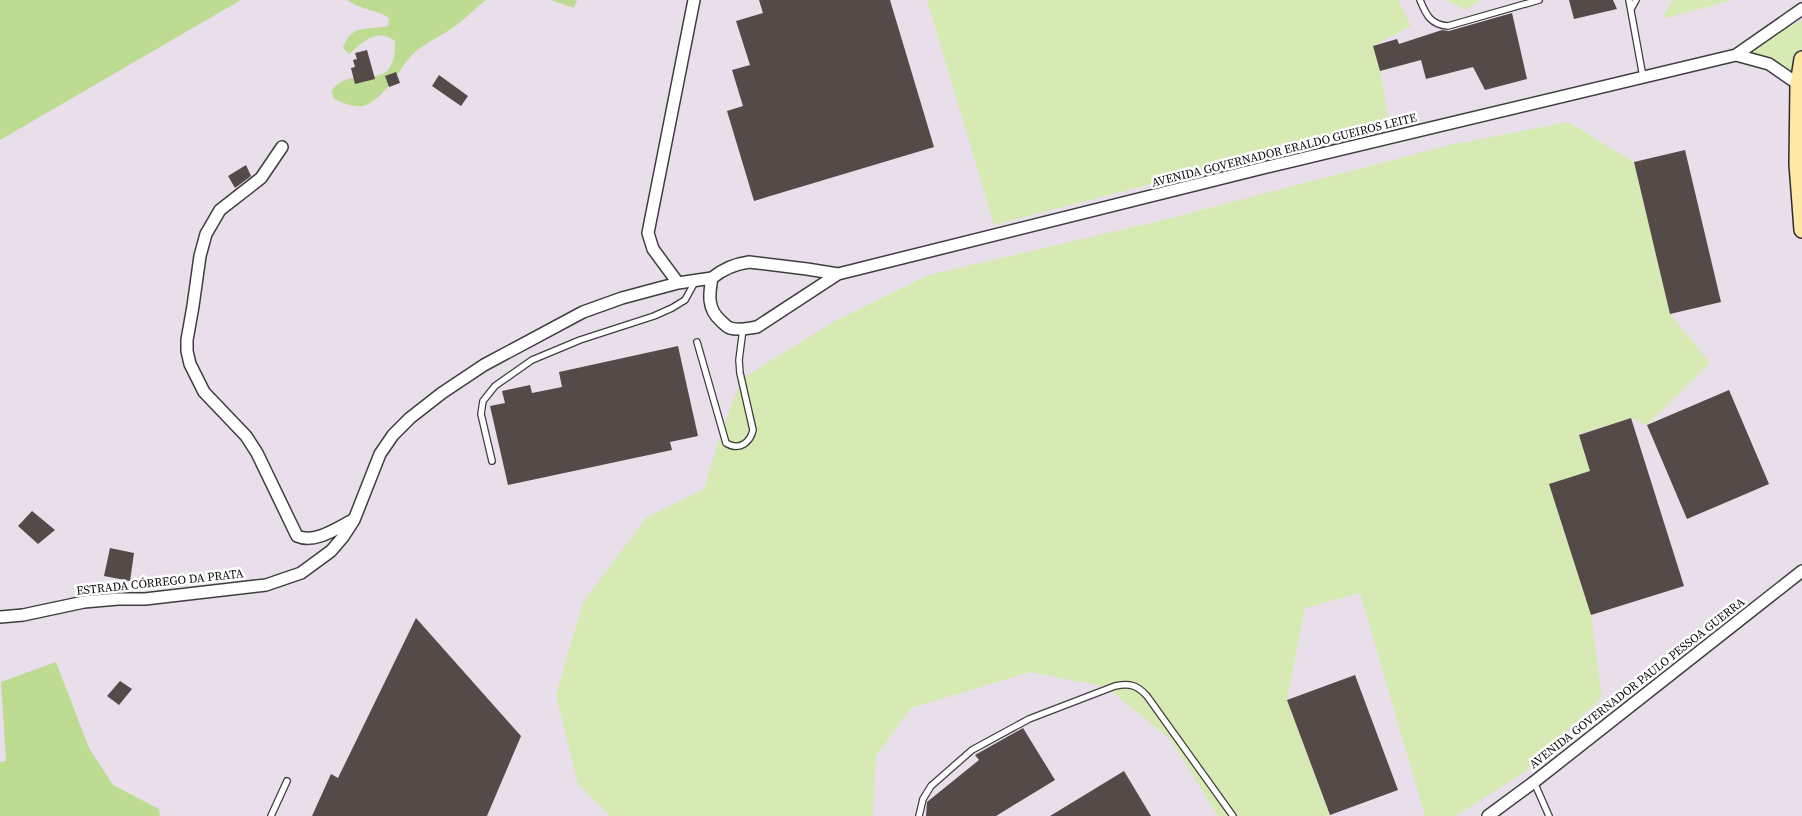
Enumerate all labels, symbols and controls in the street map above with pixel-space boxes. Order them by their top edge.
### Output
street label: AVENIDA GOVERNADOR ERALDO GUEIROS LEITE [1150,109,1418,191]
street label: ESTRADA CÓRREGO DA PRATA [76,565,244,599]
street label: AVENIDA GOVERNADOR PAULO PESSOA GUERRA [1526,594,1748,772]

